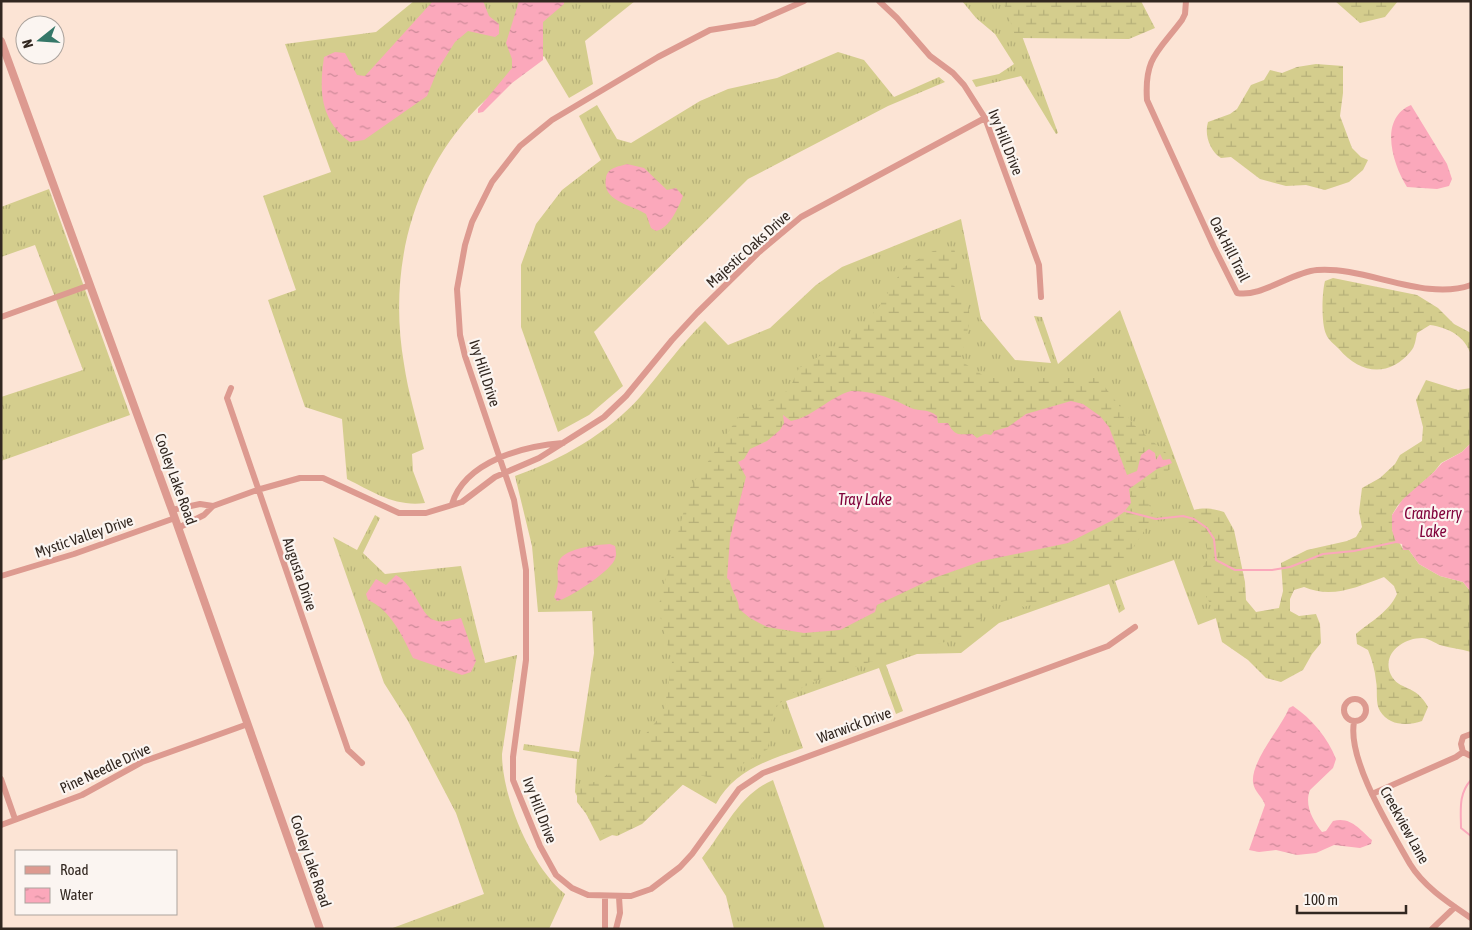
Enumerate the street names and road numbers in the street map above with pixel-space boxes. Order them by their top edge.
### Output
street label: Ivy Hill Drive [985,107,1027,178]
street label: Majestic Oaks Drive [703,207,793,291]
street label: Oak Hill Trail [1206,214,1254,284]
street label: Ivy Hill Drive [466,337,504,409]
street label: Cooley Lake Road [152,431,200,527]
street label: Mystic Valley Drive [33,511,135,561]
street label: Augusta Drive [280,535,320,613]
street label: Warwick Drive [815,704,894,746]
street label: Pine Needle Drive [57,740,153,796]
street label: Ivy Hill Drive [520,774,560,846]
street label: Creekview Lane [1377,783,1433,867]
street label: Cooley Lake Road [287,813,335,909]

